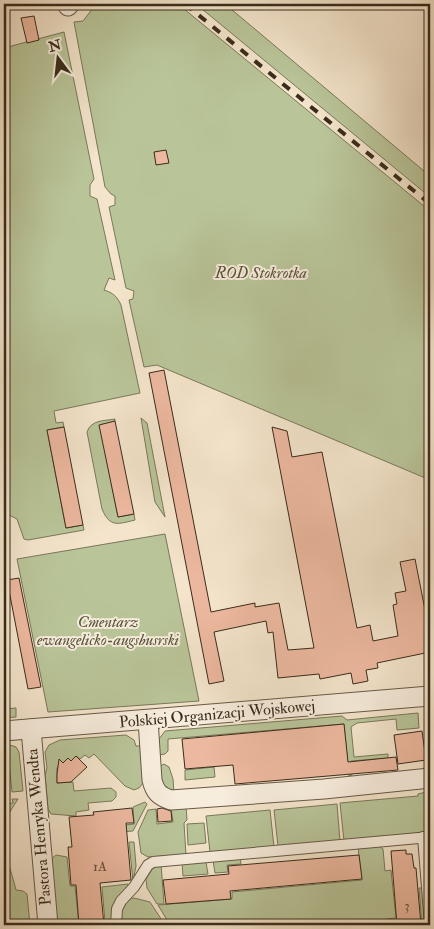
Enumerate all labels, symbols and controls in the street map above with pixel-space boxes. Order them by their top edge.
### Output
north arrow [32,32,82,82]
text: N [46,36,63,56]
park label: ROD Stokrotka [214,263,307,283]
park label: Cmentarz ewangelicko-augsbusrski [37,612,180,650]
street label: Polskiej Organizacji Wojskowej [118,695,316,733]
street label: Pastora Henryka Wendta [22,747,56,906]
house number: 1A [93,858,107,875]
house number: 3 [404,897,410,914]

